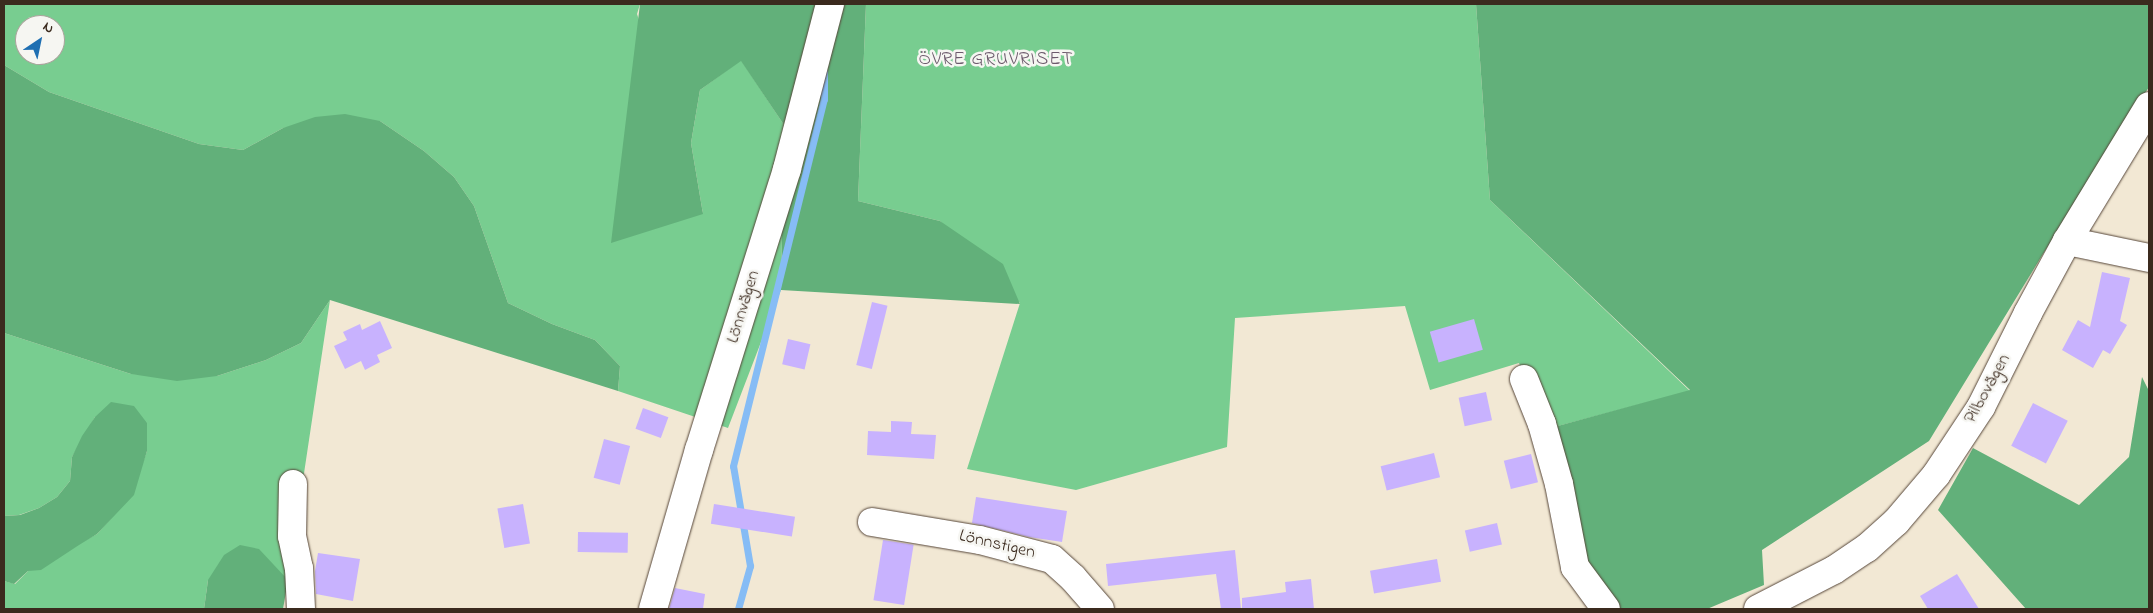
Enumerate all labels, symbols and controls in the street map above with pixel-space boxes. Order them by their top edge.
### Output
north arrow [15,15,65,65]
text: N [38,17,58,39]
district label: ÖVRE GRUVRISET [917,49,1075,71]
street label: Lönnvägen [723,268,765,346]
street label: Pilbovägen [1960,351,2016,427]
street label: Lönnstigen [957,526,1037,564]

